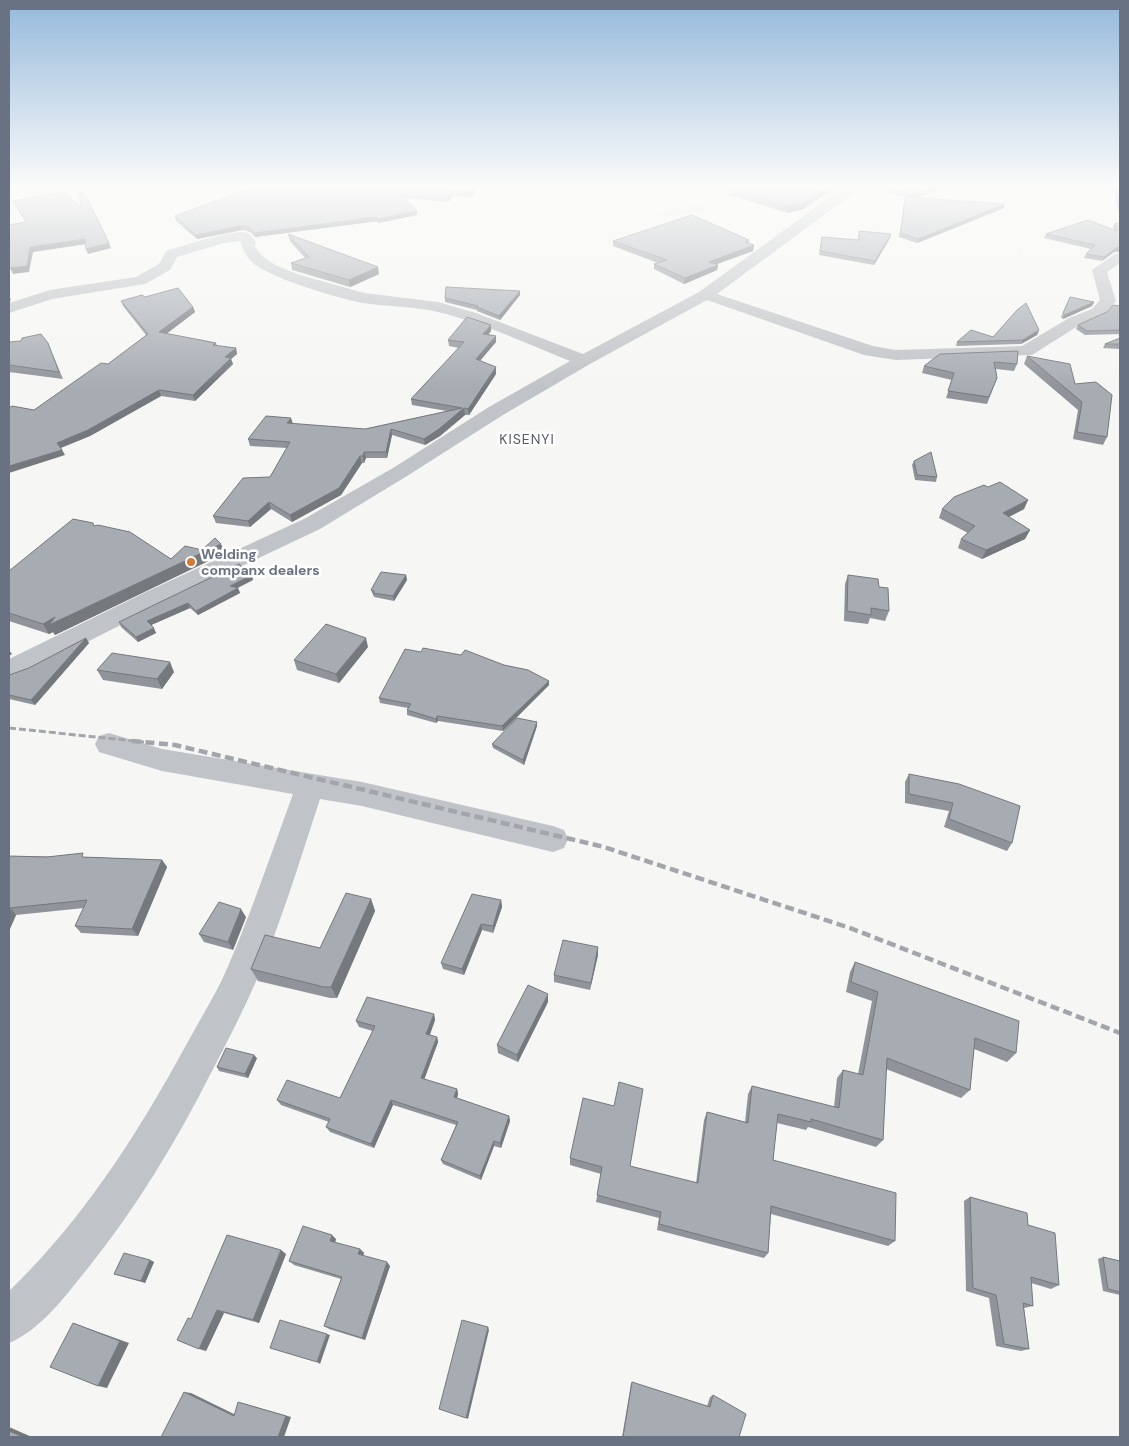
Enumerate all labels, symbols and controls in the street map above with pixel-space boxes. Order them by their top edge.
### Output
district label: KISENYI [499,430,555,448]
place label: Welding companx dealers [201,545,320,579]
marker: Welding companx dealers [185,556,197,568]

